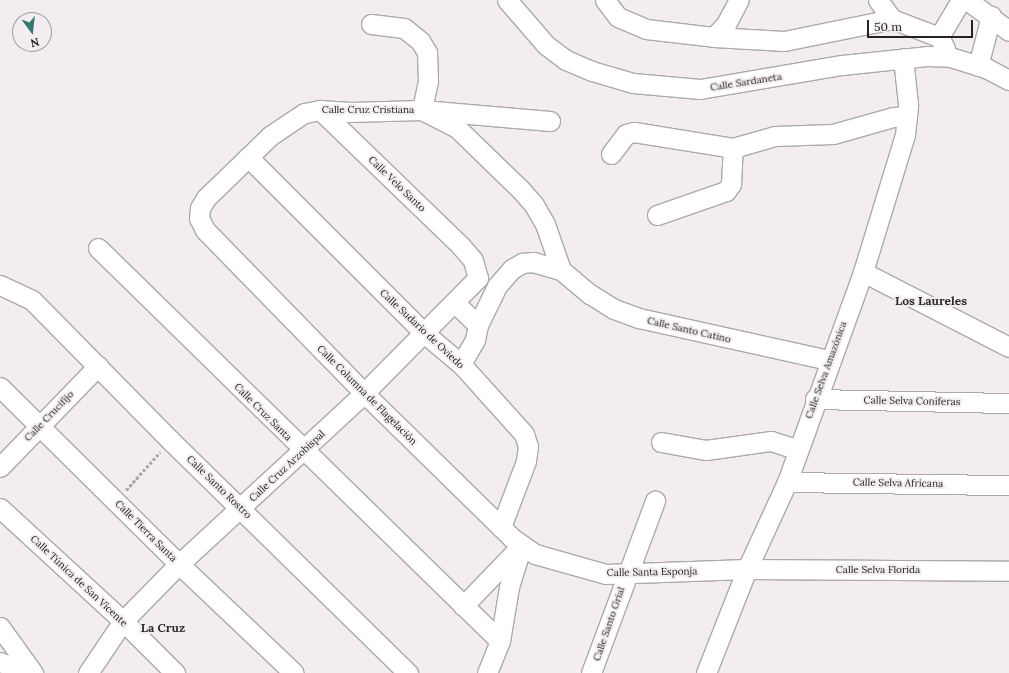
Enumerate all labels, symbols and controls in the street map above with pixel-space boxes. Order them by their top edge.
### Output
north arrow [12,12,52,52]
scale bar [869,12,975,38]
text: 50 m [874,19,902,34]
text: N [29,35,41,50]
street label: Calle Sardaneta [709,70,783,94]
street label: Calle Cruz Cristiana [322,104,414,116]
street label: Calle Velo Santo [366,154,428,214]
street label: Calle Sudario de Oviedo [377,287,467,371]
district label: Los Laureles [895,294,967,308]
street label: Calle Santo Catino [646,315,732,345]
street label: Calle Selva Amazónica [803,320,849,420]
street label: Calle Columna de Flagelación [315,343,419,447]
street label: Calle Cruz Santa [232,381,294,443]
street label: Calle Crucifijo [22,388,76,444]
street label: Calle Selva Coníferas [864,394,960,408]
street label: Calle Cruz Arzobispal [247,428,327,504]
street label: Calle Santo Rostro [184,453,254,521]
street label: Calle Selva Africana [853,476,943,490]
street label: Calle Tierra Santa [113,498,179,564]
street label: Calle Túnica de San Vicente [28,533,130,629]
street label: Calle Selva Florida [836,564,920,576]
street label: Calle Santa Esponja [607,565,697,579]
street label: Calle Santo Grial [591,585,627,663]
district label: La Cruz [141,621,185,635]

